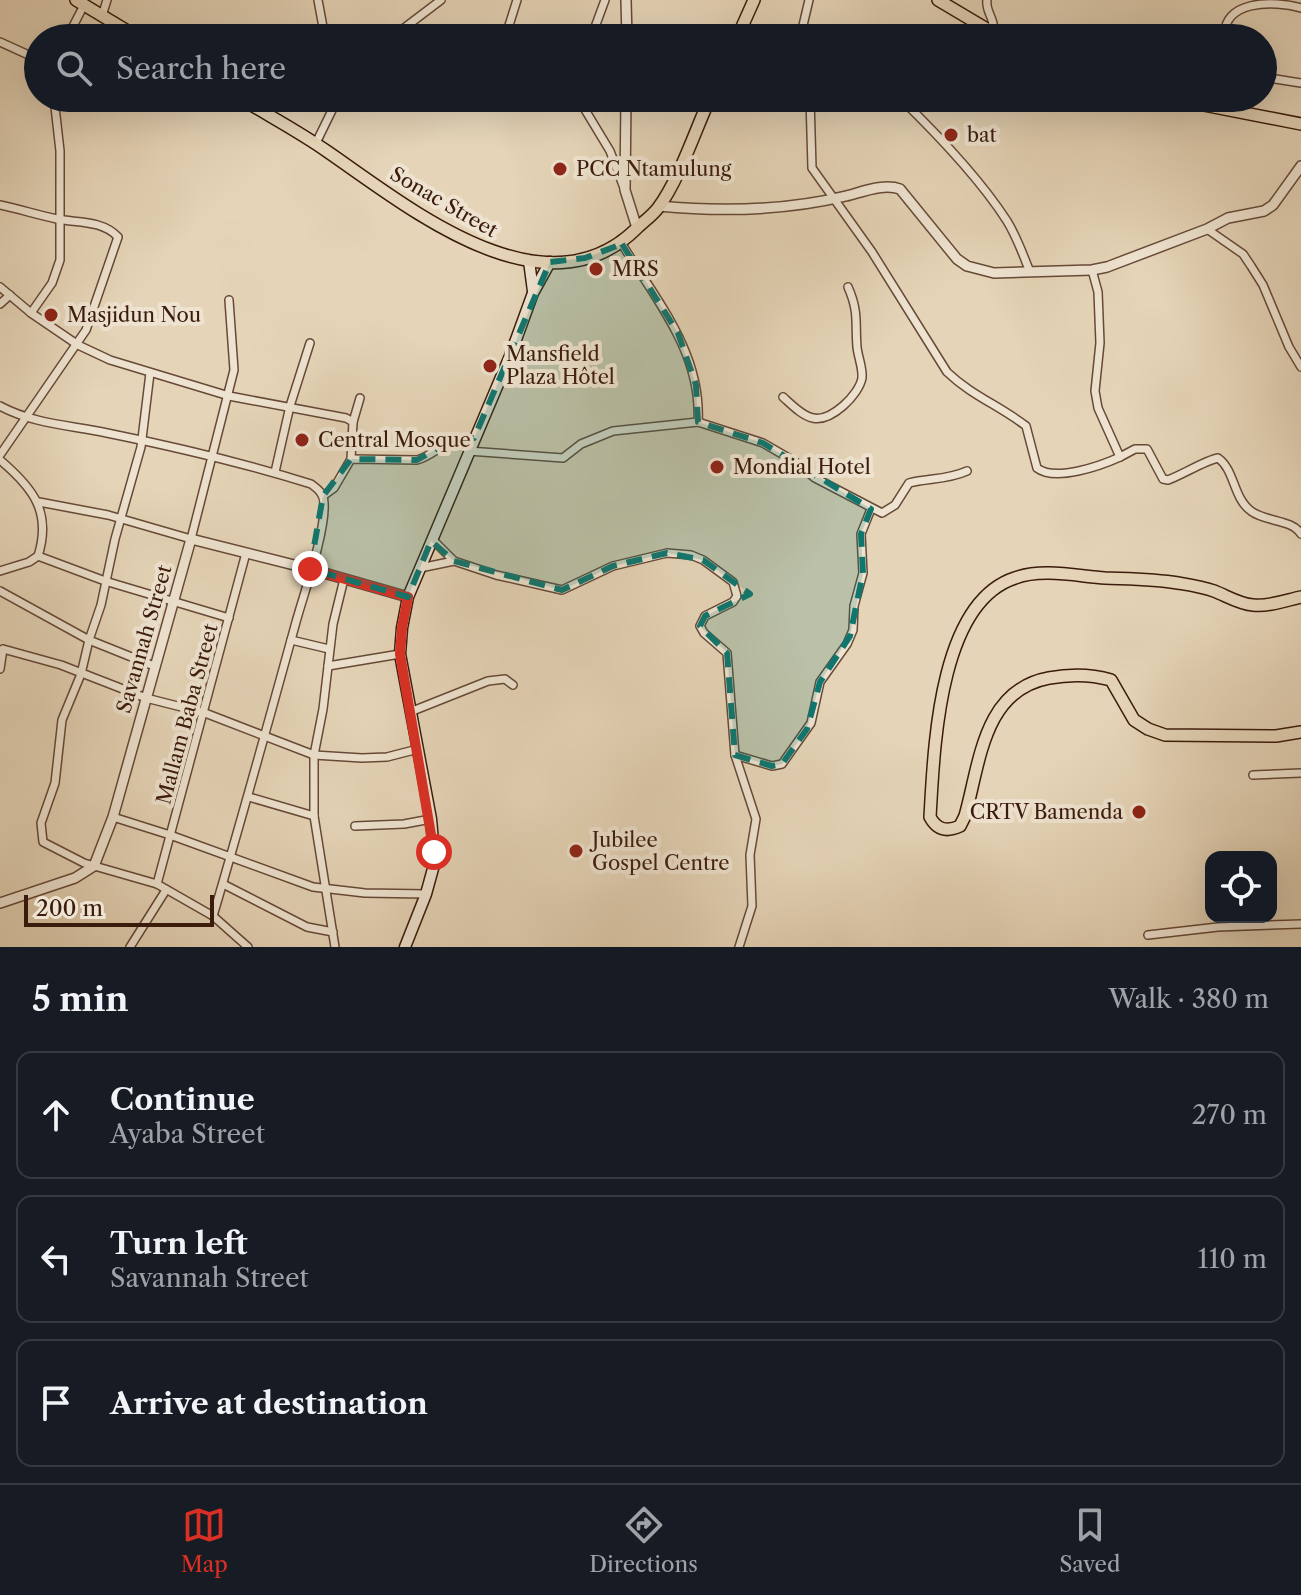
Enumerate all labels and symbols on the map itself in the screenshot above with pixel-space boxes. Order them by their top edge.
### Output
place label: bat [967,123,997,147]
marker: bat [942,126,960,144]
place label: PCC Ntamulung [576,157,732,181]
marker: PCC Ntamulung [551,160,569,178]
street label: Sonac Street [386,162,502,242]
place label: MRS [612,257,659,281]
marker: MRS [587,260,605,278]
place label: Masjidun Nou [67,303,201,327]
marker: Masjidun Nou [42,306,60,324]
place label: Mansfield Plaza Hôtel [506,342,615,389]
marker: Mansfield Plaza Hôtel [481,357,499,375]
place label: Central Mosque [318,428,471,452]
marker: Central Mosque [293,431,311,449]
place label: Mondial Hotel [733,455,871,479]
marker: Mondial Hotel [708,458,726,476]
route end [292,551,328,587]
street label: Savannah Street [111,562,177,716]
street label: Mallam Baba Street [151,621,223,807]
place label: CRTV Bamenda [970,800,1123,824]
marker: CRTV Bamenda [1130,803,1148,821]
place label: Jubilee Gospel Centre [589,828,729,875]
route start [416,834,452,870]
marker: Jubilee Gospel Centre [567,842,585,860]
scale bar [24,891,214,927]

